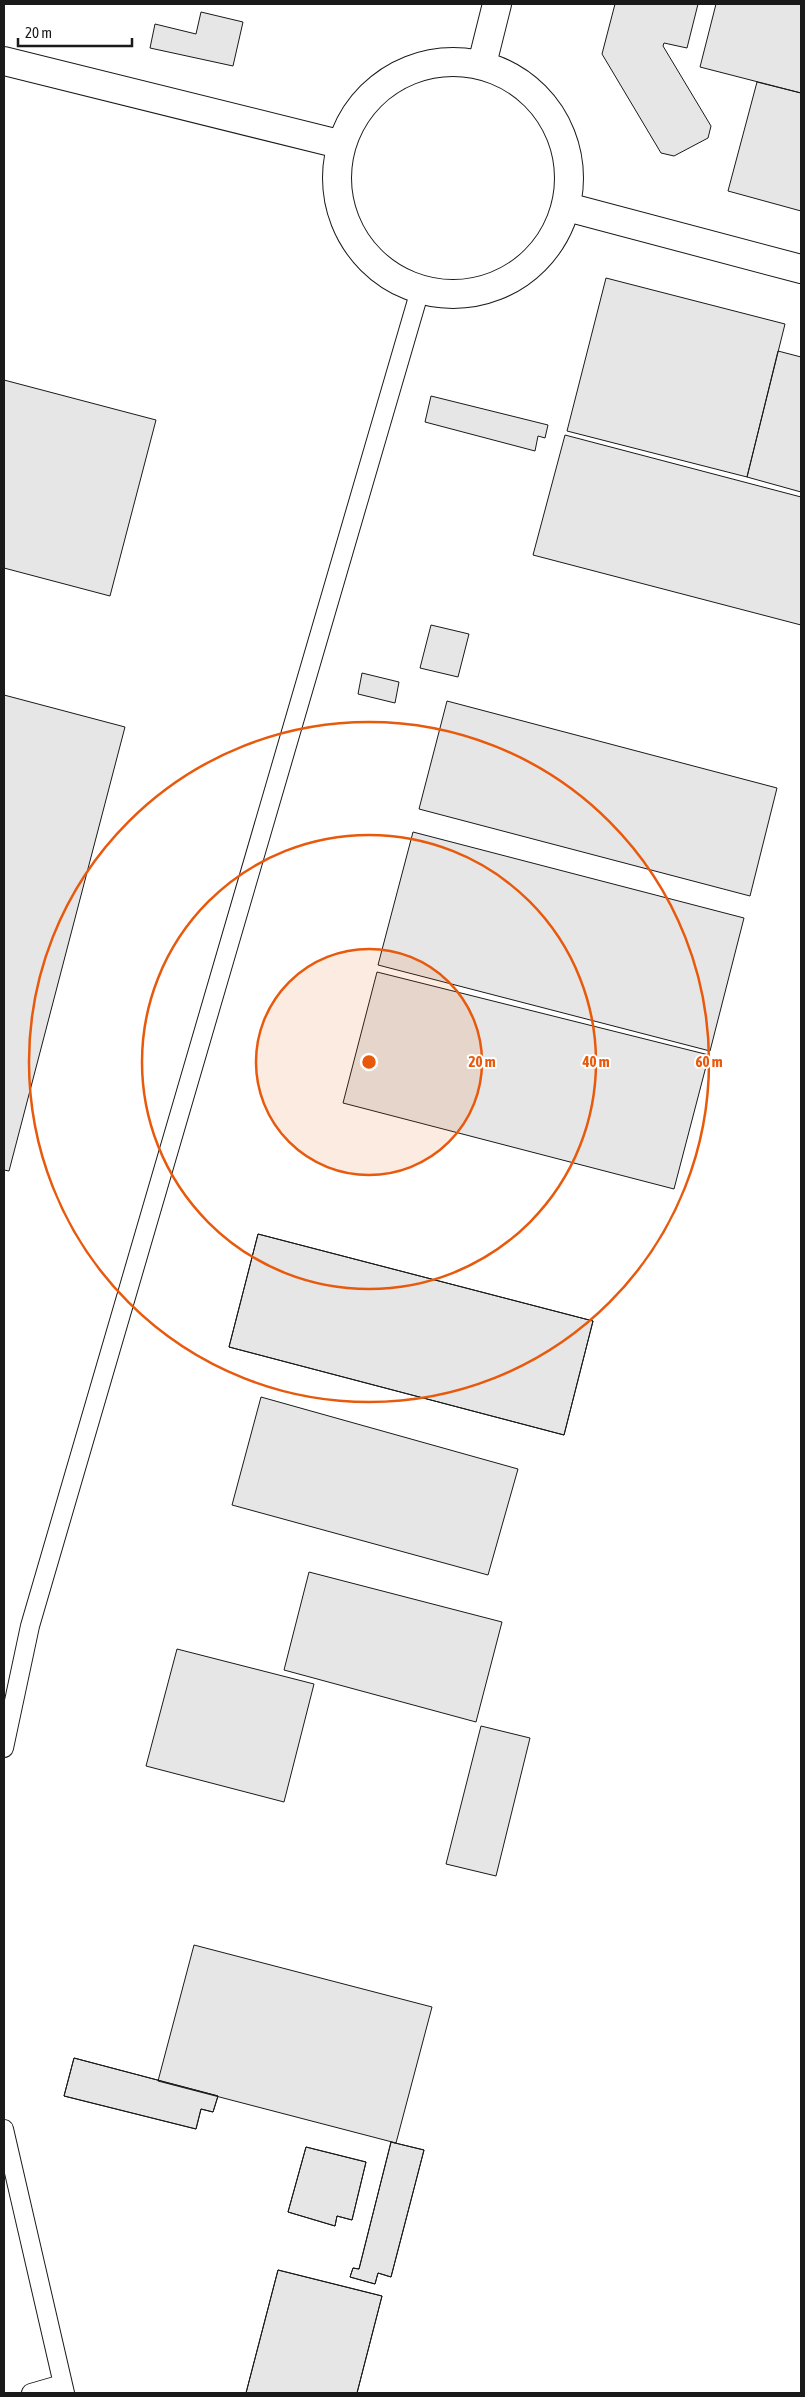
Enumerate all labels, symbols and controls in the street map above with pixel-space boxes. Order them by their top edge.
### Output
scale bar [18,15,131,47]
text: 20 m [25,24,52,41]
centre of rings [360,1053,378,1071]
text: 20 m [469,1053,496,1070]
text: 40 m [582,1053,610,1070]
text: 60 m [696,1053,723,1070]

